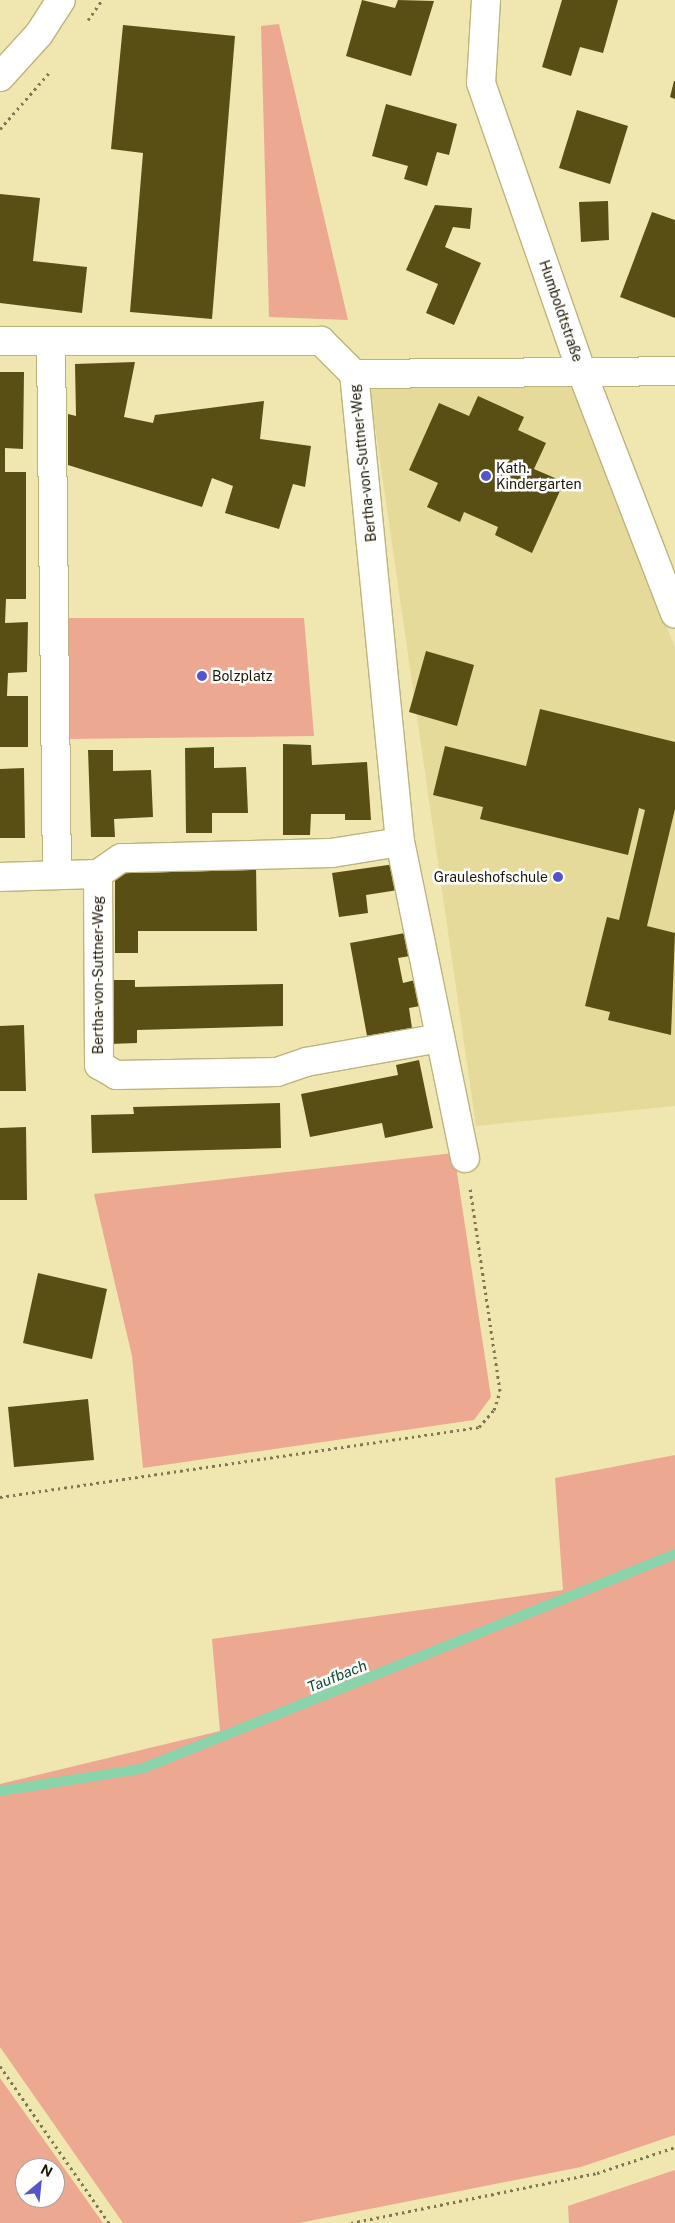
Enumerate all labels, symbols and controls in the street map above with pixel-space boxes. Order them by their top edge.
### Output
street label: Humboldtstraße [536,258,586,364]
street label: Bertha-von-Suttner-Weg [346,383,380,543]
place label: Kath. Kindergarten [496,460,581,492]
marker: Kath. Kindergarten [480,470,492,482]
place label: Bolzplatz [212,668,273,684]
marker: Bolzplatz [196,670,208,682]
place label: Grauleshofschule [434,869,548,885]
marker: Grauleshofschule [552,871,564,883]
street label: Bertha-von-Suttner-Weg [90,896,106,1054]
water label: Taufbach [305,1656,369,1696]
north arrow [15,2158,65,2208]
text: N [38,2161,55,2180]

